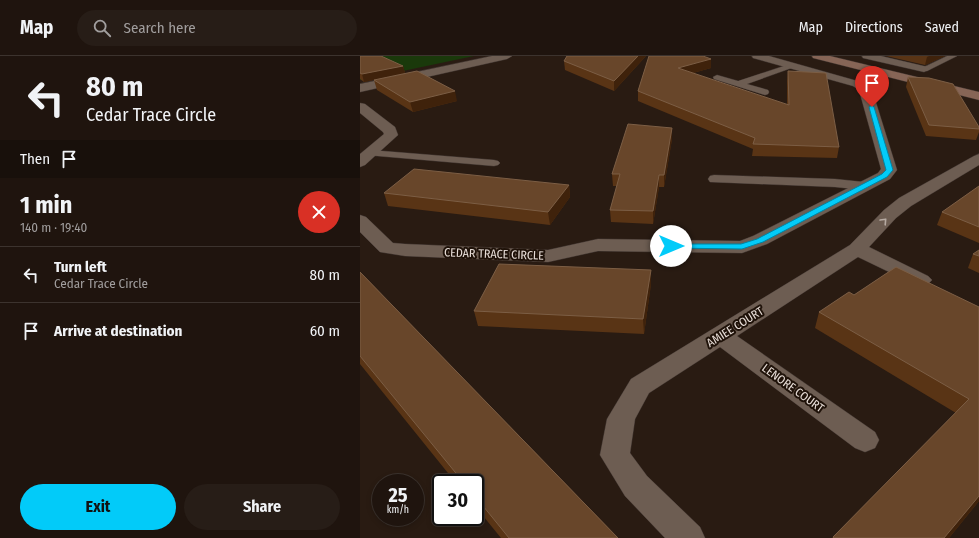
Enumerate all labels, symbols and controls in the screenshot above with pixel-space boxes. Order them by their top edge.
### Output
search box [77,10,357,46]
text: Map [20,16,53,39]
icon: search [91,17,113,39]
text: Search here [123,19,196,37]
text: Map [799,19,823,36]
text: Directions [845,19,903,36]
text: Saved [925,19,959,36]
pin [855,66,889,107]
text: 80 m [86,70,143,103]
icon: left [20,72,72,124]
icon: arrive [861,72,883,94]
text: Cedar Trace Circle [86,104,216,126]
icon: arrive [58,148,80,170]
text: Then [20,150,50,168]
text: 1 min [20,191,72,219]
button: close [298,191,340,233]
one-way arrow [879,218,886,226]
text: 140 m · 19:40 [20,220,87,235]
position arrow [650,225,692,267]
street label: CEDAR TRACE CIRCLE [444,245,544,263]
text: Turn left [54,258,107,276]
icon: left [20,264,42,286]
text: 80 m [310,266,340,284]
text: Cedar Trace Circle [54,276,148,291]
street label: AMIEE COURT [704,304,766,350]
icon: arrive [20,320,42,342]
text: Arrive at destination [54,322,182,340]
text: 60 m [310,322,340,340]
street label: LENORE COURT [759,361,827,415]
speed limit sign: 30 [432,474,484,526]
text: 25 [388,483,408,507]
button: Exit [20,484,176,530]
button: Share [184,484,340,530]
text: km/h [387,504,409,516]

